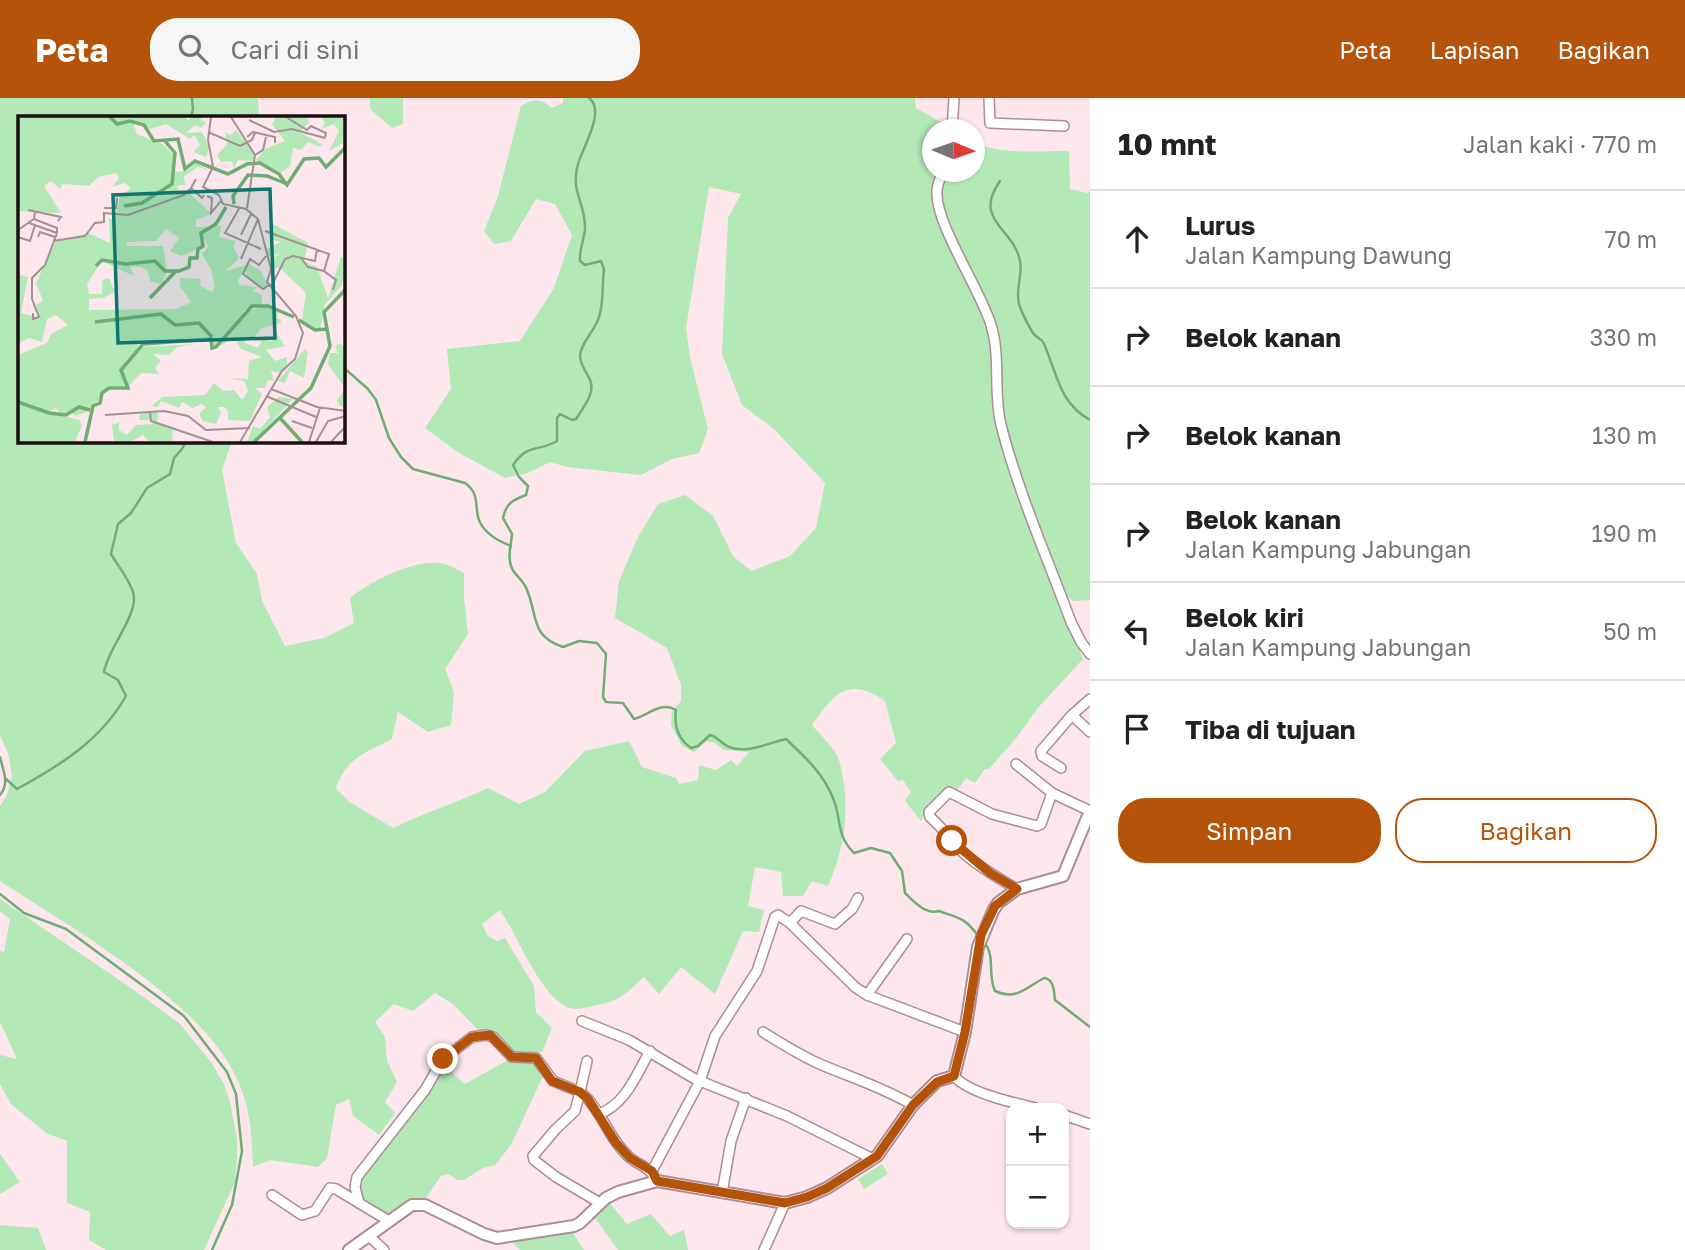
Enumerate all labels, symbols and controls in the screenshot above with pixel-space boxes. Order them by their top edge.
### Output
search box [150,18,640,81]
text: Peta [35,30,108,69]
icon: search [174,30,212,68]
text: Cari di sini [230,34,360,65]
text: Peta [1339,35,1392,64]
text: Lapisan [1430,35,1520,64]
text: Bagikan [1558,35,1650,64]
inset map [18,116,345,443]
north arrow [922,119,985,182]
text: 10 mnt [1118,126,1217,162]
text: Jalan kaki · 770 m [1463,130,1657,158]
text: Lurus [1185,210,1255,241]
icon: ahead [1118,220,1156,258]
text: 70 m [1604,225,1657,253]
text: Jalan Kampung Dawung [1185,241,1452,269]
icon: right [1118,318,1156,356]
text: Belok kanan [1185,322,1341,353]
text: 330 m [1590,323,1657,351]
icon: right [1118,416,1156,454]
text: Belok kanan [1185,420,1341,451]
text: 130 m [1592,421,1657,449]
text: Belok kanan [1185,504,1341,535]
icon: right [1118,514,1156,552]
text: 190 m [1592,519,1657,547]
text: Jalan Kampung Jabungan [1185,535,1471,563]
text: Belok kiri [1185,602,1304,633]
icon: left [1118,612,1156,650]
text: 50 m [1603,617,1657,645]
text: Jalan Kampung Jabungan [1185,633,1471,661]
icon: arrive [1118,710,1156,748]
text: Tiba di tujuan [1185,714,1355,745]
button: Simpan [1118,798,1381,863]
button: Bagikan [1395,798,1657,863]
route start [936,825,967,856]
route end [427,1043,458,1074]
map controls [1006,1103,1069,1229]
button: + [1006,1103,1069,1166]
button: − [1006,1166,1069,1229]

